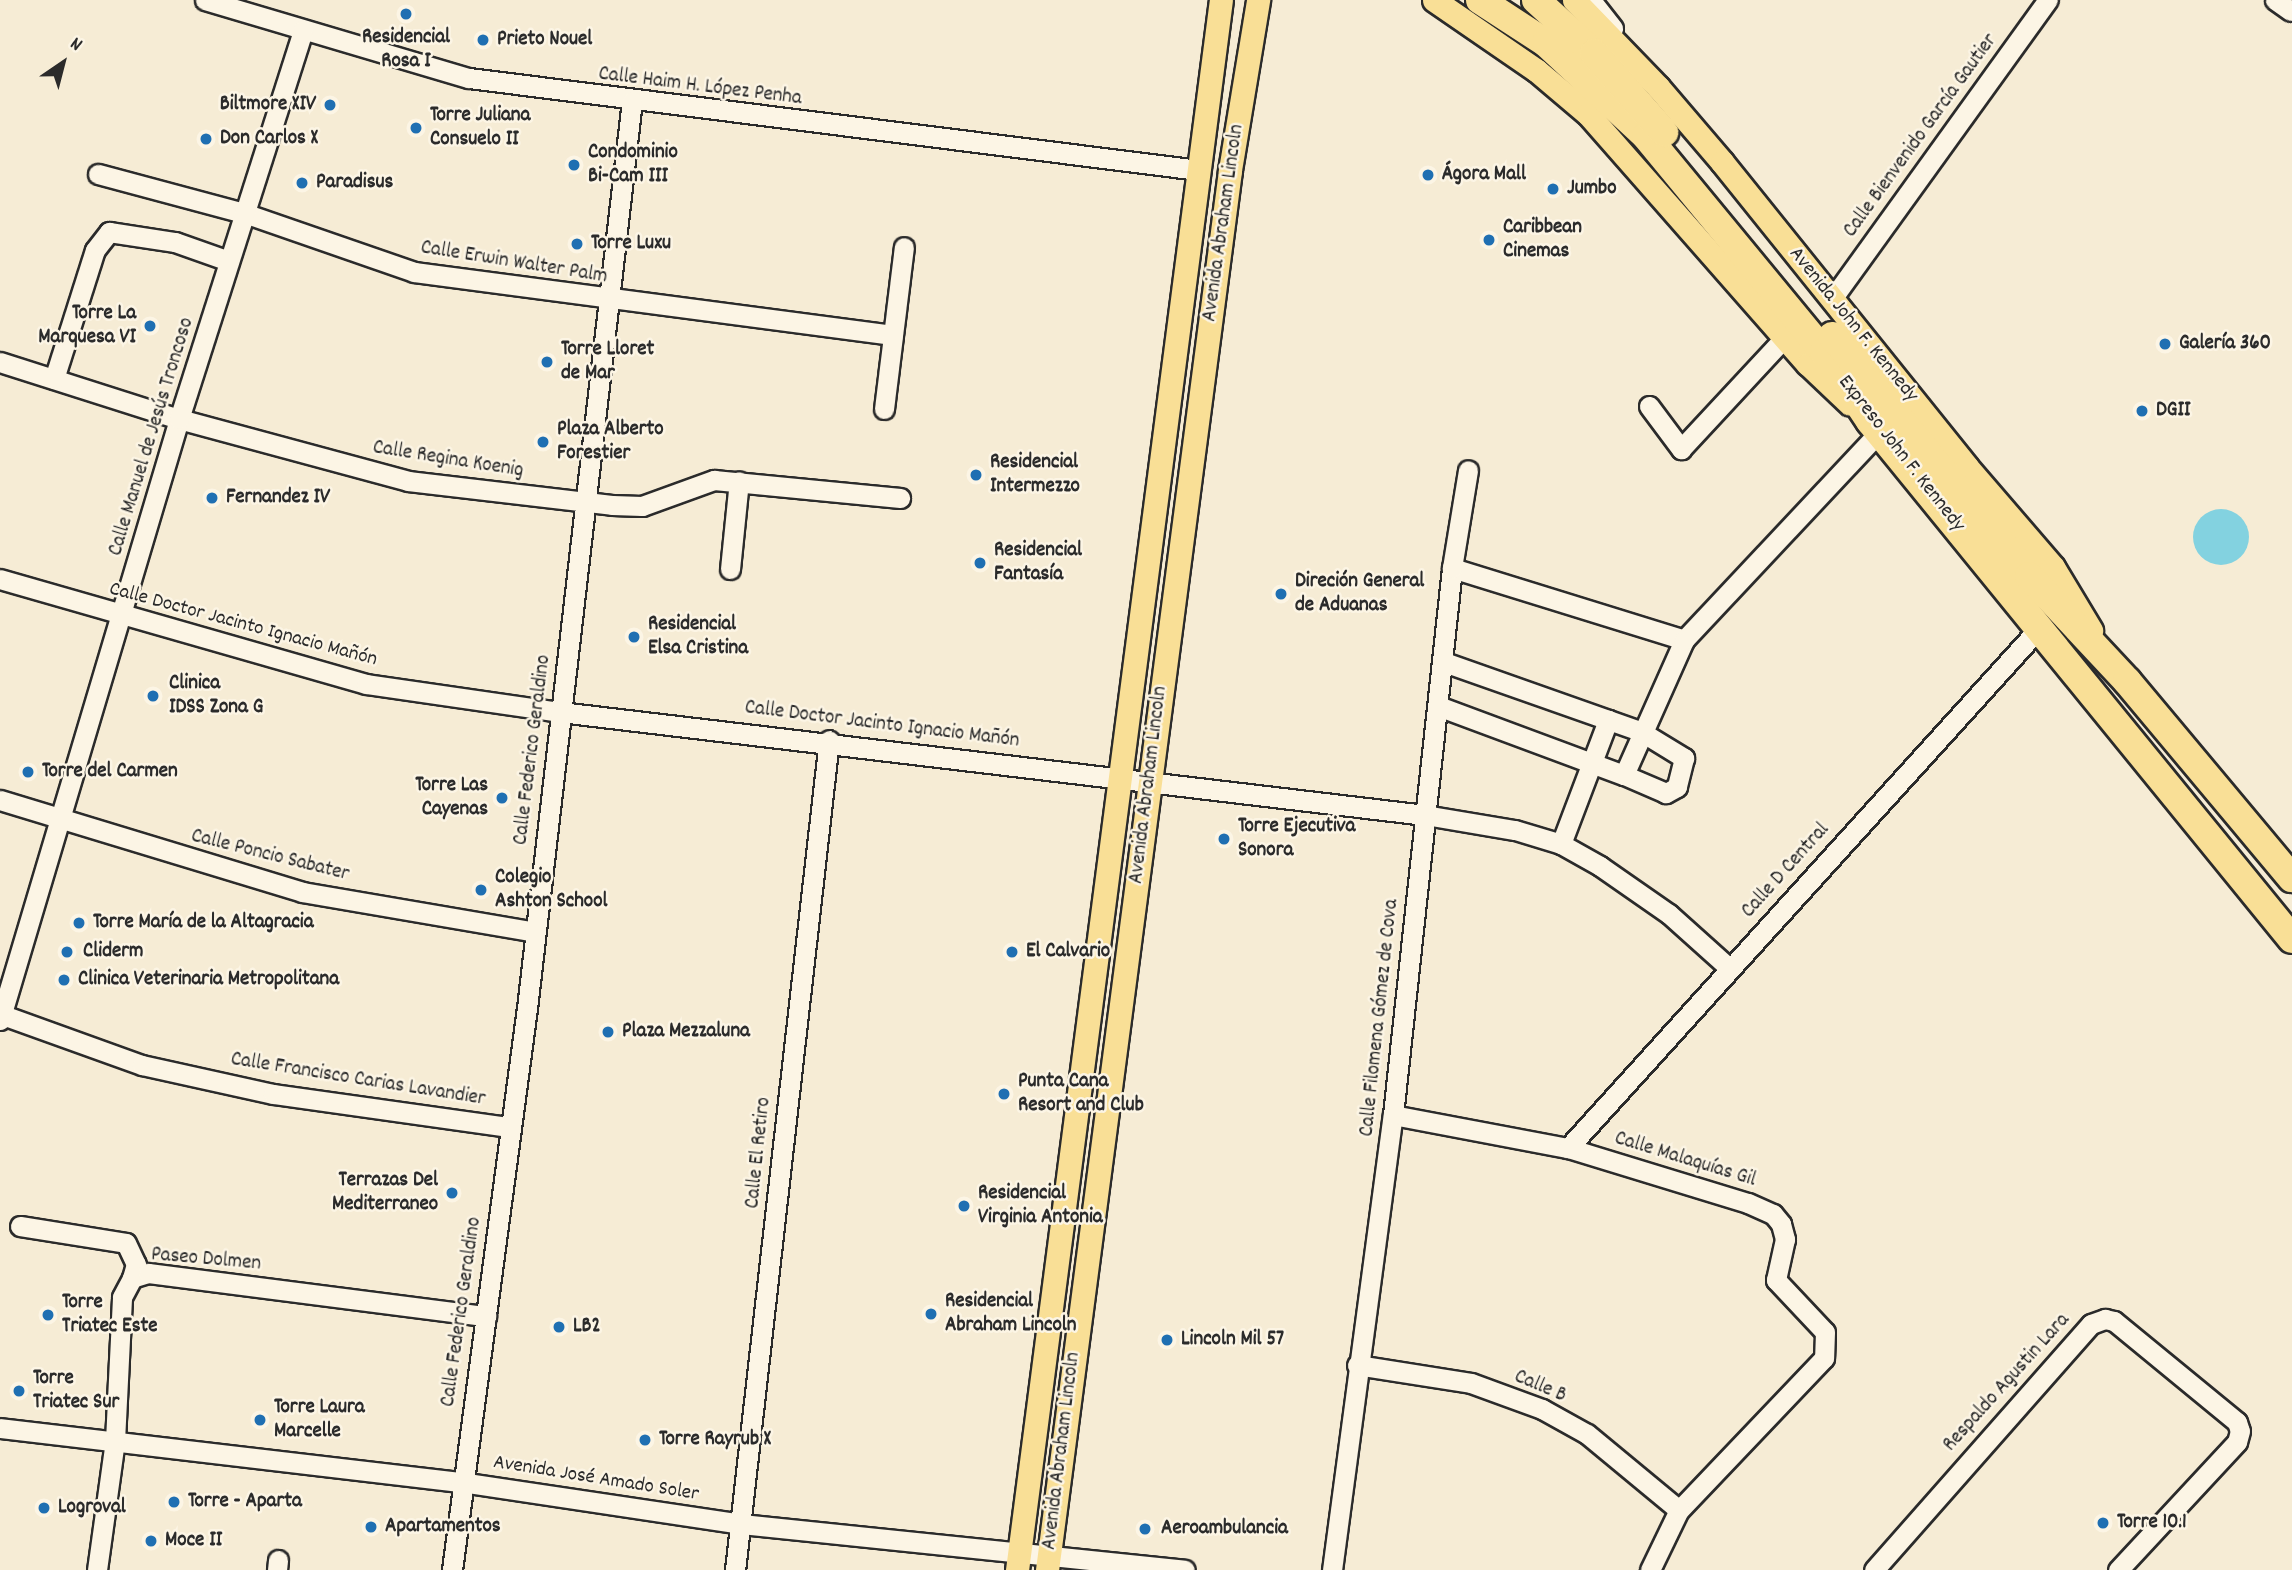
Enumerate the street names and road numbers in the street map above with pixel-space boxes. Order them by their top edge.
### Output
street label: Calle Bienvenido García Gautier [1839,29,2003,243]
street label: Calle Haim H. López Penha [597,62,803,112]
street label: Avenida Abraham Lincoln [1198,123,1250,323]
street label: Calle Erwin Walter Palm [419,236,609,290]
street label: Avenida John F. Kennedy [1783,242,1923,408]
street label: Calle Manuel de Jesús Troncoso [104,315,200,559]
street label: Expreso John F. Kennedy [1832,371,1970,537]
street label: Calle Regina Koenig [371,436,525,484]
street label: Calle Doctor Jacinto Ignacio Mañón [106,577,380,673]
street label: Calle Federico Geraldino [509,653,557,847]
street label: Avenida Abraham Lincoln [1124,685,1174,885]
street label: Calle Doctor Jacinto Ignacio Mañón [743,696,1021,754]
street label: Calle D Central [1737,818,1835,924]
street label: Calle Poncio Sabater [188,824,352,888]
street label: Calle Filomena Gómez de Cova [1355,898,1405,1138]
street label: Calle Francisco Carias Lavandier [229,1047,487,1113]
street label: Calle El Retiro [741,1096,777,1210]
street label: Calle Malaquías Gil [1611,1127,1759,1193]
street label: Calle Federico Geraldino [436,1215,488,1409]
street label: Paseo Dolmen [150,1243,262,1277]
street label: Respaldo Agustin Lara [1938,1309,2076,1457]
street label: Avenida Abraham Lincoln [1037,1351,1087,1551]
street label: Calle B [1510,1365,1570,1409]
street label: Avenida José Amado Soler [492,1450,700,1508]

